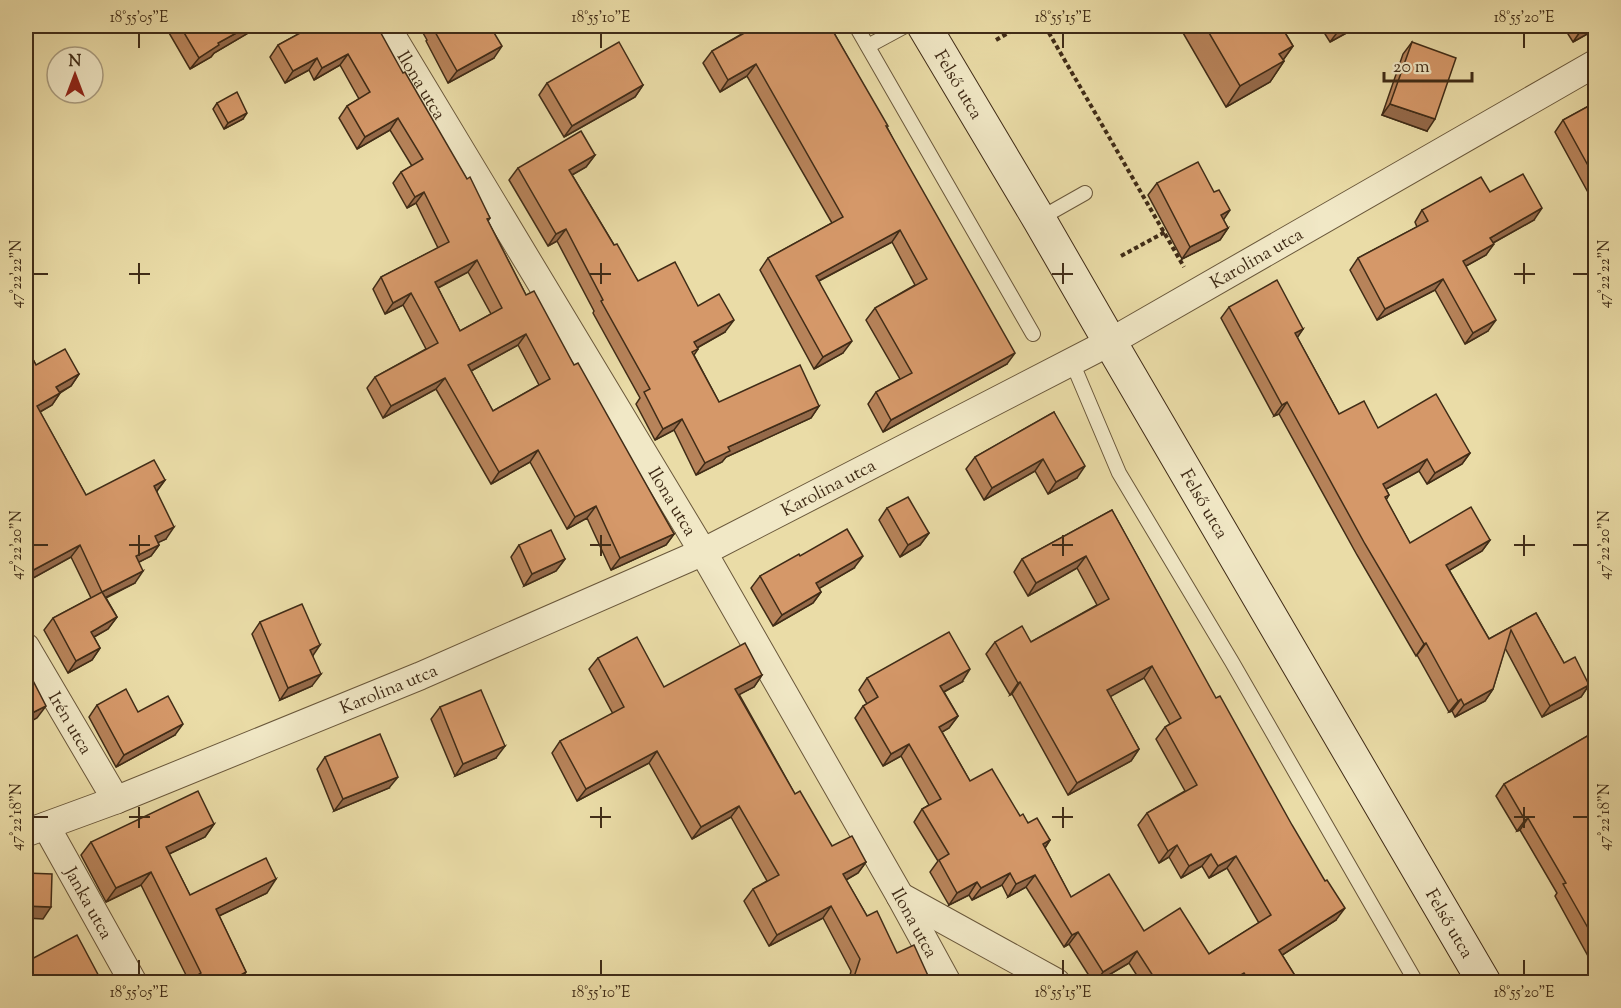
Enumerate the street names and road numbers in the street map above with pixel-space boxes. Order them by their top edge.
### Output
street label: Felső utca [926,46,988,125]
street label: Ilona utca [389,47,451,126]
street label: Karolina utca [1206,223,1309,297]
street label: Karolina utca [777,454,881,524]
street label: Ilona utca [640,463,702,542]
street label: Felső utca [1172,465,1233,544]
street label: Karolina utca [336,659,442,722]
street label: Irén utca [40,688,97,760]
street label: Janka utca [56,862,118,945]
street label: Ilona utca [883,884,943,963]
street label: Felső utca [1417,885,1479,964]

